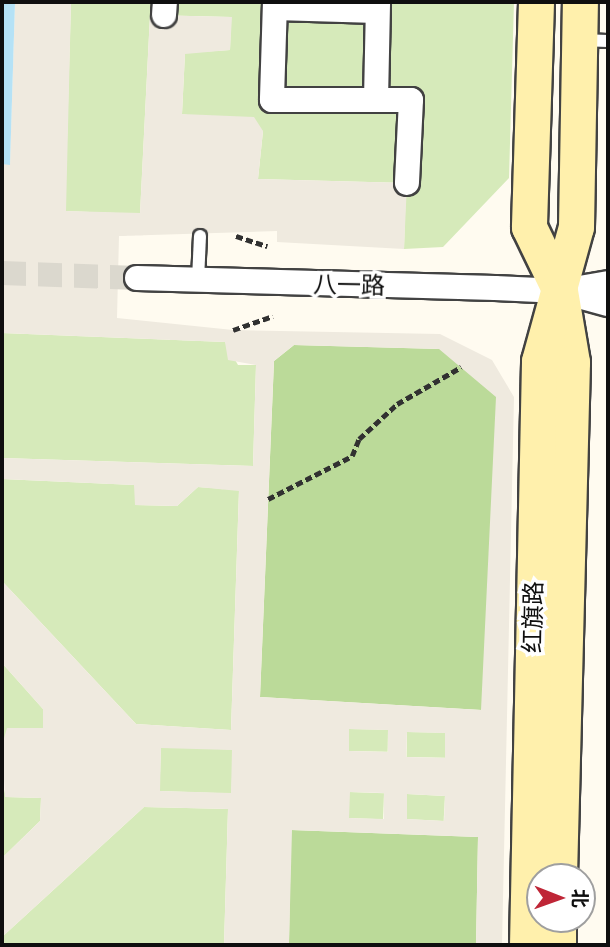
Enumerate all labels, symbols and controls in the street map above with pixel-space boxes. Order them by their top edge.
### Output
street label: 八一路 [313,270,385,300]
street label: 红旗路 [518,581,548,653]
north arrow [526,863,596,933]
text: 北 [568,889,592,908]

